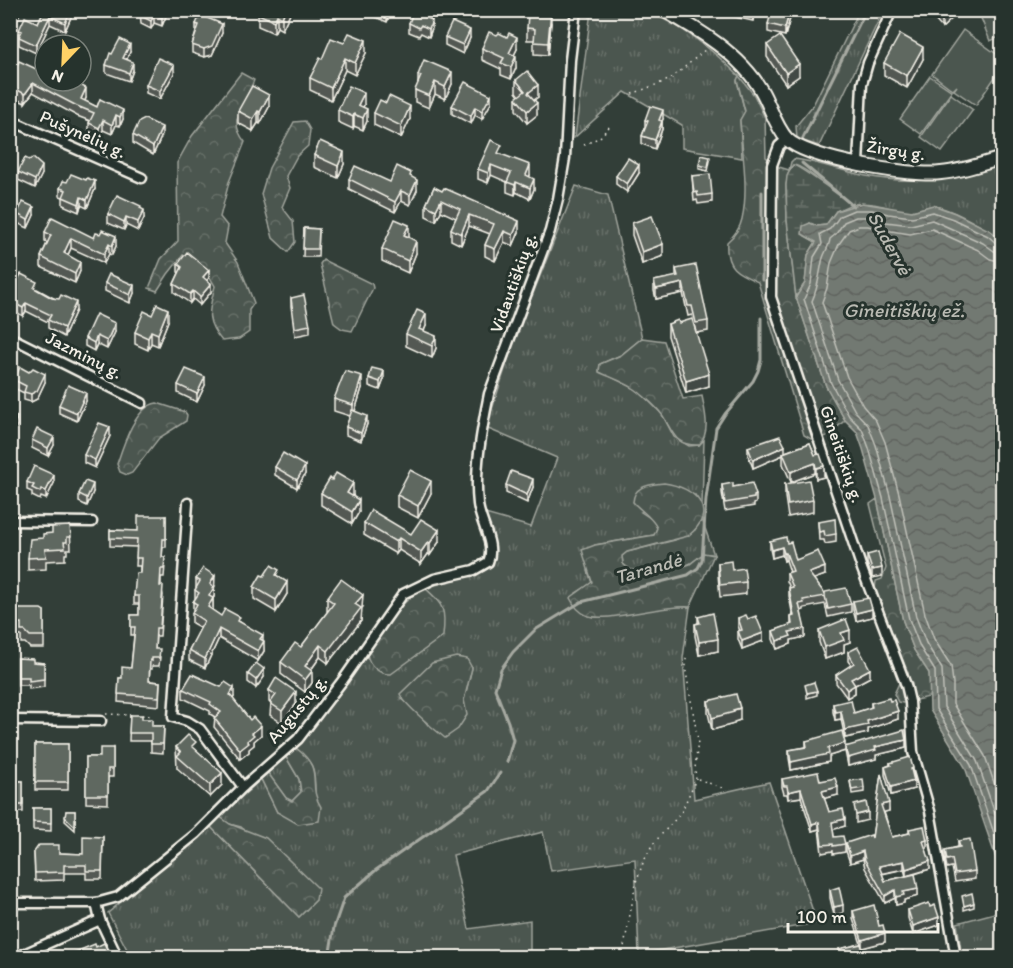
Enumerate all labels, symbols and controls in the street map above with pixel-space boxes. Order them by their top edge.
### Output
north arrow [33,33,93,93]
text: N [49,65,66,87]
street label: Pušynėlių g. [36,105,130,163]
street label: Žirgų g. [865,135,927,165]
water label: Sudervė [863,207,918,280]
street label: Vidautiškių g. [485,230,541,336]
water label: Gineitiškių ež. [843,298,965,322]
street label: Jazminų g. [42,326,126,384]
street label: Gineitiškių g. [815,403,869,505]
water label: Tarandė [612,547,686,589]
street label: Augustų g. [262,670,332,748]
scale bar [788,896,938,934]
text: 100 m [797,906,847,928]

